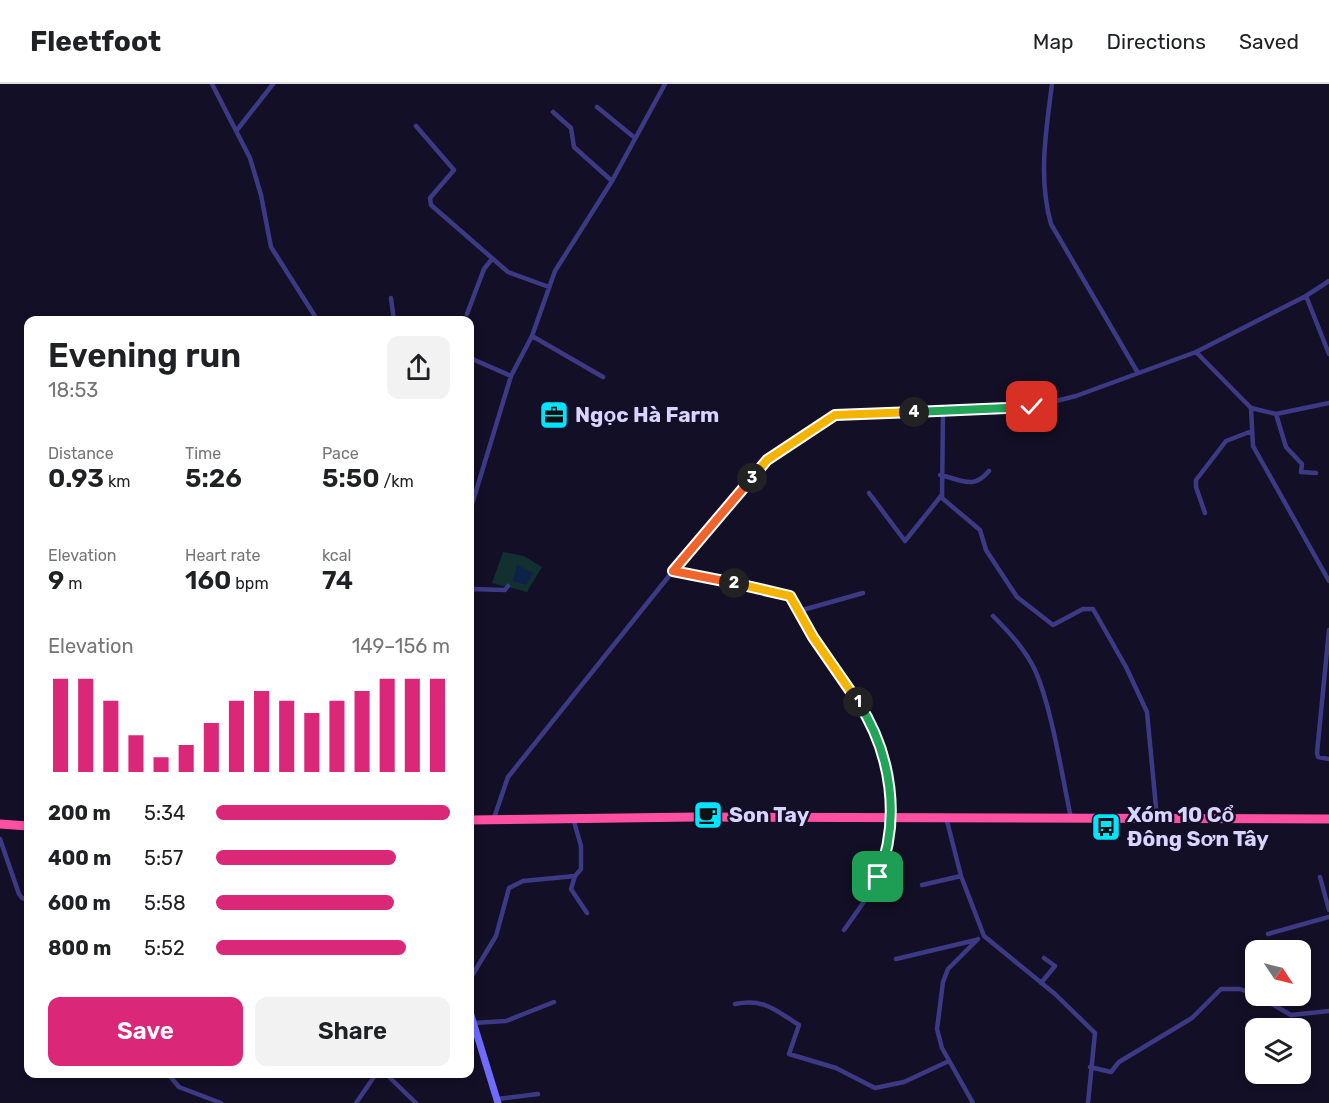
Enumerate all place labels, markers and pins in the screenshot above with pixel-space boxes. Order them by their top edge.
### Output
pin [1006,381,1057,432]
pin: 4 [899,397,929,427]
office icon: Ngọc Hà Farm [538,399,570,431]
place label: Ngọc Hà Farm [575,402,719,427]
pin: 3 [737,463,767,493]
pin: 2 [719,568,749,598]
pin: 1 [843,687,873,717]
cafe icon: Son Tay [692,799,724,831]
place label: Son Tay [729,802,810,827]
place label: Xóm 10 Cổ Đông Sơn Tây [1127,802,1269,851]
bus stop icon: Xóm 10 Cổ Đông Sơn Tây [1090,811,1122,843]
pin [852,851,903,902]

